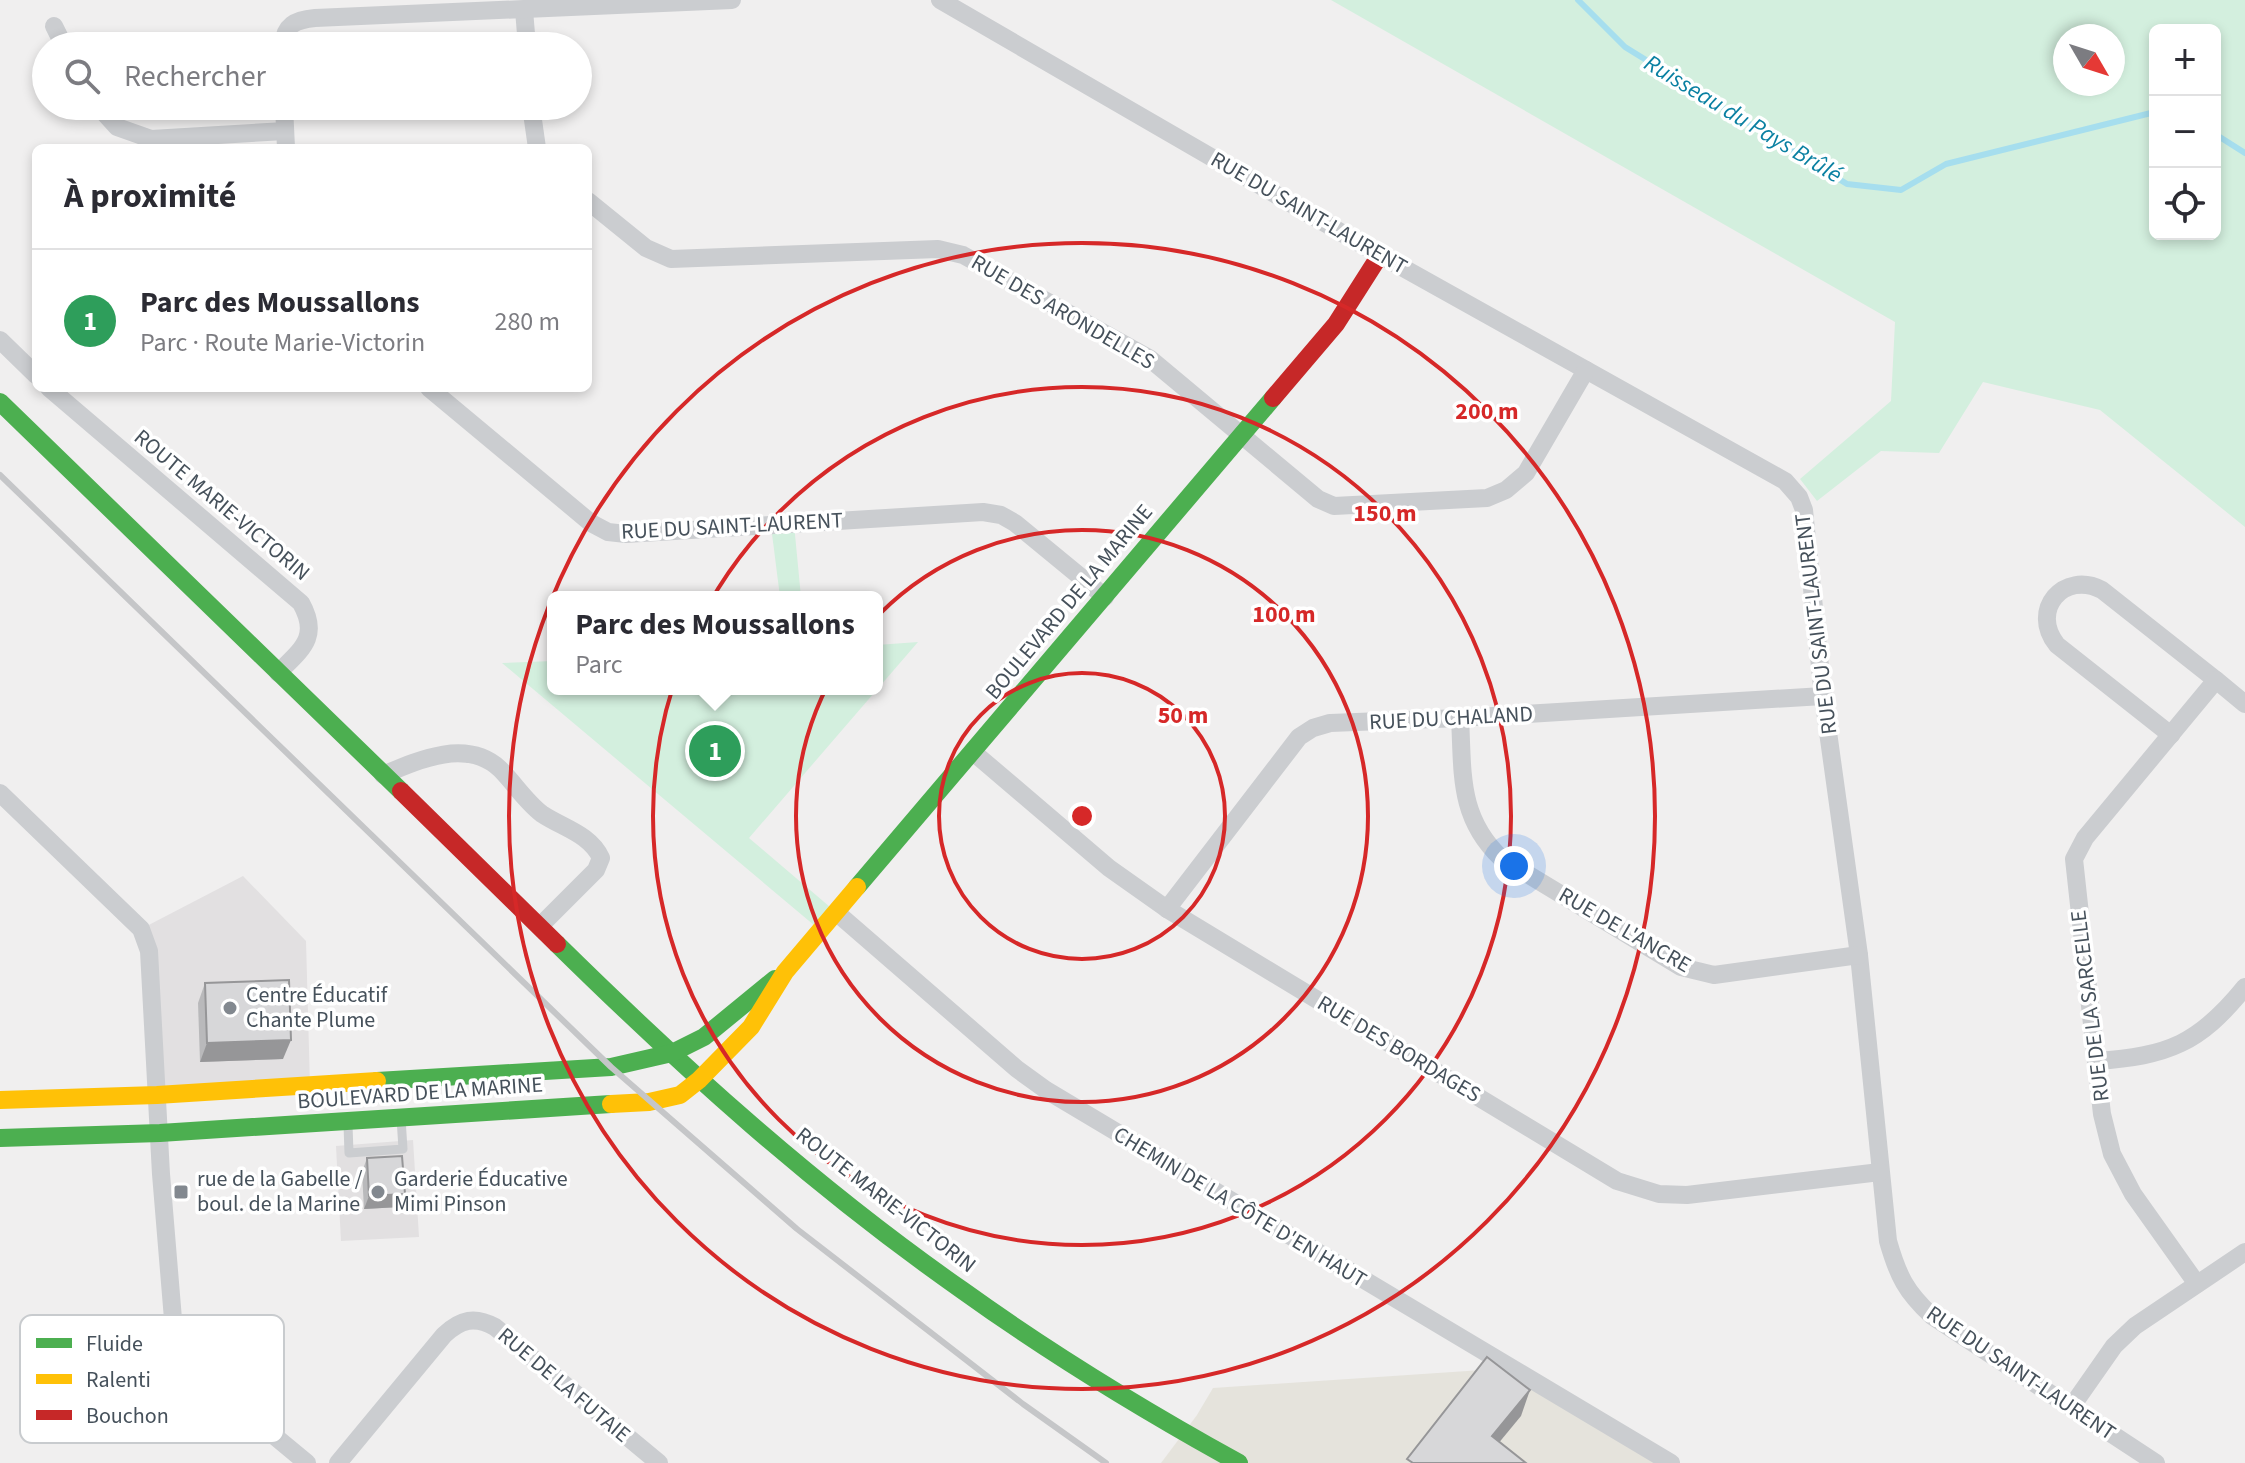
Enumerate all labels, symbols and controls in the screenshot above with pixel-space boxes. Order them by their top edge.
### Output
north arrow [2053,24,2125,96]
map controls [2149,24,2221,240]
button: + [2149,24,2221,96]
search box [32,32,592,120]
water label: Ruisseau du Pays Brûlé [1637,46,1849,192]
icon: search [60,54,104,98]
text: Rechercher [124,55,266,98]
button: − [2149,96,2221,168]
street label: RUE DU SAINT-LAURENT [1205,144,1413,283]
button: locate [2149,168,2221,240]
text: À proximité [64,172,236,221]
street label: RUE DES ARONDELLES [965,246,1161,378]
text: Parc des Moussallons [140,281,420,324]
text: 1 [83,303,97,340]
text: 280 m [494,303,560,340]
text: Parc · Route Marie-Victorin [140,324,425,361]
text: 200 m [1455,394,1519,429]
street label: ROUTE MARIE-VICTORIN [127,422,317,588]
text: 150 m [1353,496,1417,531]
street label: BOULEVARD DE LA MARINE [978,497,1160,707]
street label: RUE DU SAINT-LAURENT [620,504,844,548]
street label: RUE DU SAINT-LAURENT [1787,512,1845,736]
popup [547,591,883,695]
text: 100 m [1252,597,1316,632]
text: Parc des Moussallons [575,603,855,646]
text: Parc [575,646,623,683]
text: 50 m [1158,698,1208,733]
street label: RUE DU CHALAND [1368,698,1534,738]
pin: 1 [689,721,741,781]
centre of rings [1068,802,1096,830]
your location [1494,846,1534,886]
street label: RUE DE L'ANCRE [1553,879,1697,981]
street label: RUE DE LA SARCELLE [2062,908,2118,1104]
place label: Centre Éducatif Chante Plume [246,979,389,1036]
street label: RUE DES BORDAGES [1311,987,1487,1111]
marker: Centre Éducatif Chante Plume [221,999,239,1017]
street label: BOULEVARD DE LA MARINE [296,1068,544,1118]
street label: CHEMIN DE LA CÔTE D'EN HAUT [1107,1118,1373,1296]
street label: ROUTE MARIE-VICTORIN [789,1119,983,1281]
place label: rue de la Gabelle / boul. de la Marine [197,1163,363,1220]
place label: Garderie Éducative Mimi Pinson [394,1163,568,1220]
marker: rue de la Gabelle / boul. de la Marine [172,1183,190,1201]
marker: Garderie Éducative Mimi Pinson [369,1183,387,1201]
street label: RUE DU SAINT-LAURENT [1920,1298,2122,1449]
legend [20,1315,284,1443]
street label: RUE DE LA FUTAIE [491,1320,637,1450]
text: Fluide [86,1328,143,1360]
text: Ralenti [86,1364,151,1396]
text: Bouchon [86,1400,169,1432]

